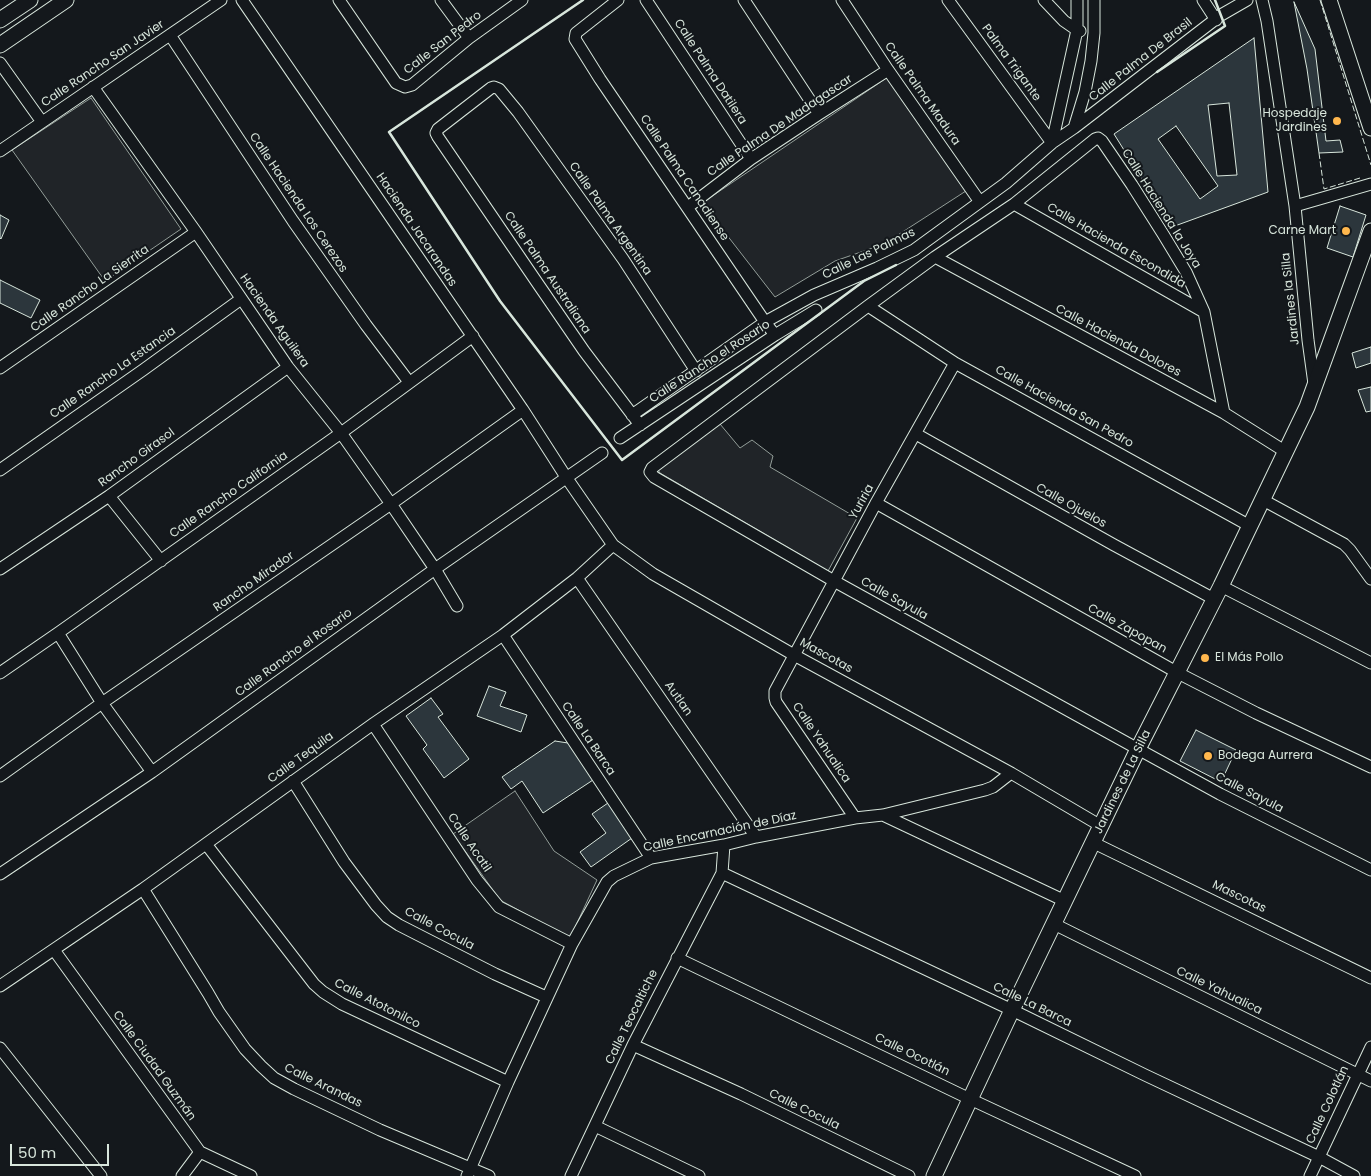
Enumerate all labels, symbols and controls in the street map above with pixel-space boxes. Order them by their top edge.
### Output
street label: Calle San Pedro [401,8,485,78]
street label: Calle Palma De Brasil [1087,15,1195,105]
street label: Calle Rancho San Javier [39,17,167,111]
street label: Calle Palma Datilera [671,17,749,127]
street label: Palma Trigante [978,22,1044,104]
street label: Calle Palma Madura [881,40,963,148]
street label: Calle Palma De Madagascar [705,72,855,180]
place label: Hospedaje Jardines [1263,107,1327,135]
street label: Calle Palma Canadiense [636,112,732,244]
marker: Hospedaje Jardines [1331,115,1343,127]
street label: Calle Hacienda Los Cerezos [246,130,350,276]
street label: Calle Hacienda la Joya [1118,147,1204,271]
street label: Calle Palma Argentina [566,160,654,278]
street label: Hacienda Jacarandas [373,171,459,289]
street label: Calle Hacienda Escondida [1044,200,1188,292]
street label: Calle Palma Australiana [501,209,593,337]
place label: Carne Mart [1269,224,1336,238]
street label: Calle Las Palmas [820,225,918,283]
marker: Carne Mart [1340,225,1352,237]
street label: Calle Rancho La Sierrita [28,243,152,335]
street label: Jardines la Silla [1279,252,1303,346]
street label: Hacienda Aguilera [236,271,312,371]
street label: Calle Hacienda Dolores [1053,302,1183,380]
street label: Calle Rancho el Rosario [647,318,773,406]
street label: Calle Rancho La Estancia [47,324,179,422]
street label: Calle Hacienda San Pedro [992,363,1136,451]
street label: Rancho Girasol [96,426,178,490]
street label: Calle Rancho California [167,449,291,541]
street label: Calle Ojuelos [1033,481,1109,531]
street label: Yuriria [847,482,877,522]
street label: Rancho Mirador [211,549,297,615]
street label: Calle Sayula [858,575,930,623]
street label: Calle Zapopan [1085,601,1169,657]
street label: Calle Rancho el Rosario [233,606,355,700]
street label: Mascotas [797,636,855,676]
place label: El Más Pollo [1215,651,1283,665]
marker: El Más Pollo [1199,652,1211,664]
street label: Autlan [661,679,695,719]
street label: Calle La Barca [558,699,618,779]
street label: Calle Yahualica [789,700,853,786]
street label: Jardines de La Silla [1092,728,1154,836]
street label: Calle Tequila [265,729,337,787]
place label: Bodega Aurrera [1218,749,1313,763]
marker: Bodega Aurrera [1202,750,1214,762]
street label: Calle Sayula [1213,770,1285,816]
street label: Calle Encarnación de Díaz [642,809,798,855]
street label: Calle Acatil [444,811,494,875]
street label: Mascotas [1210,878,1268,916]
street label: Calle Cocula [402,905,476,953]
street label: Calle Yahualica [1174,964,1264,1018]
street label: Calle Teocaltiche [603,967,661,1067]
street label: Calle Atotonilco [332,976,422,1032]
street label: Calle La Barca [990,980,1074,1030]
street label: Calle Ciudad Guzmán [109,1008,199,1124]
street label: Calle Ocotlán [872,1031,952,1079]
street label: Calle Arandas [282,1061,364,1111]
street label: Calle Colotlán [1304,1064,1352,1146]
street label: Calle Cocula [766,1087,842,1133]
scale bar [12,1134,111,1166]
text: 50 m [18,1142,56,1163]

